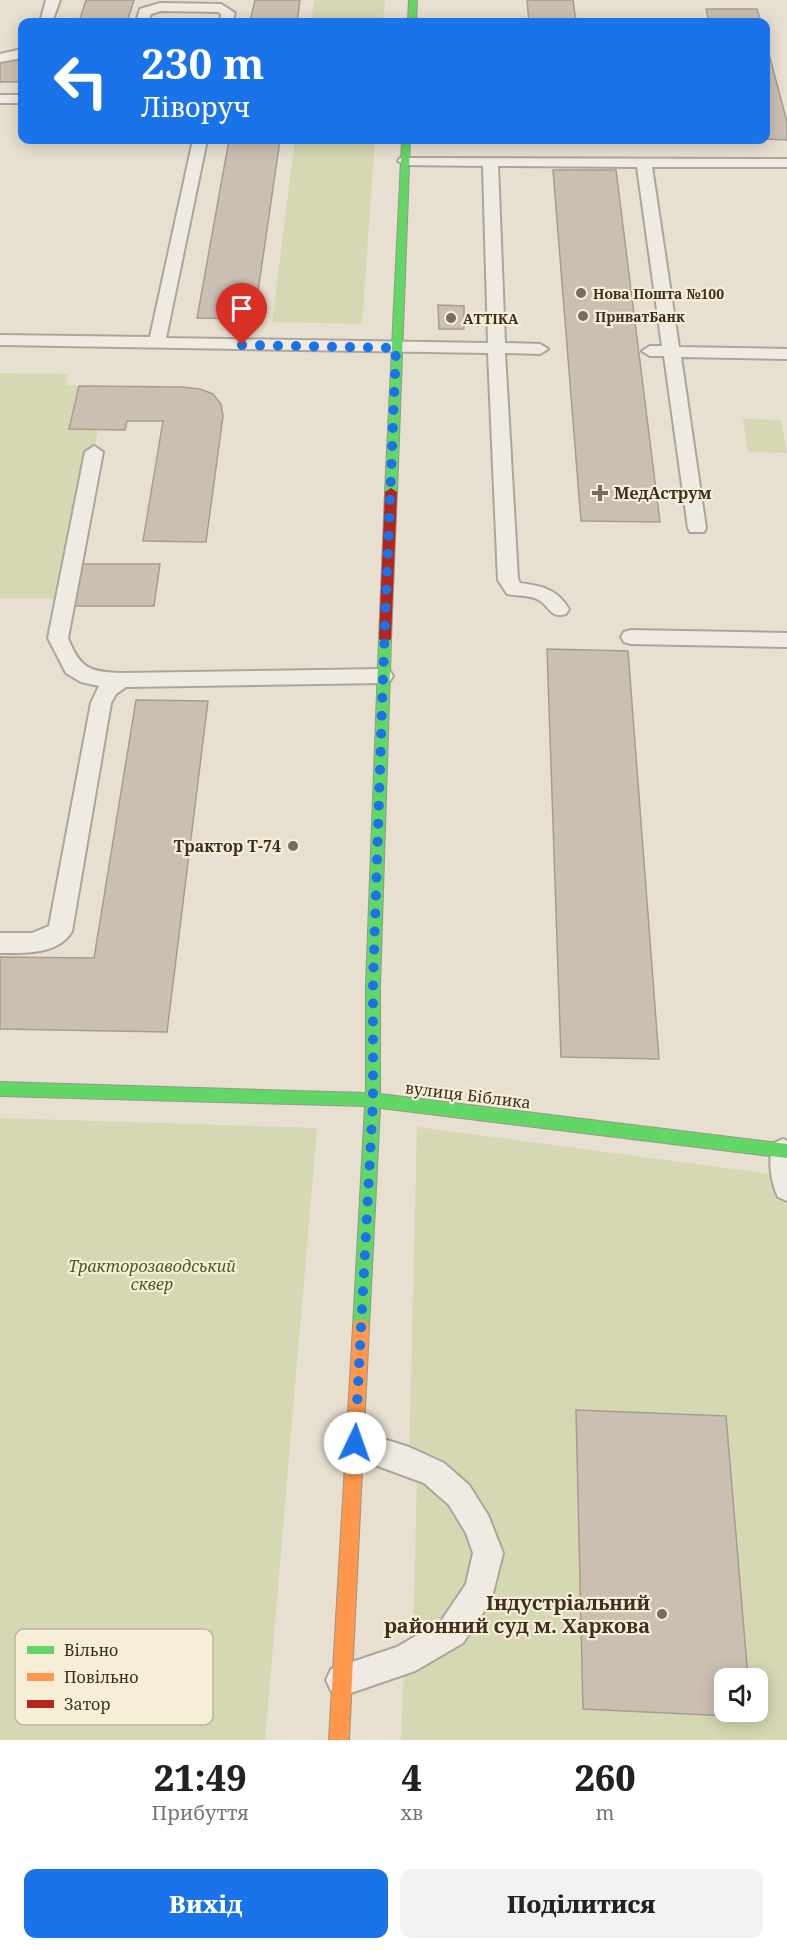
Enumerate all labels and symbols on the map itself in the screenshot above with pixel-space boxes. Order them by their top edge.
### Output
pin [216,283,267,345]
place label: Нова Пошта №100 [593,284,724,303]
marker: Нова Пошта №100 [574,286,588,300]
place label: ПриватБанк [595,307,685,326]
place label: АТТІКА [463,309,519,328]
marker: ПриватБанк [576,309,590,323]
marker: АТТІКА [444,311,458,325]
place label: МедАструм [614,482,712,504]
marker: МедАструм [591,484,609,502]
place label: Трактор Т-74 [174,835,281,857]
marker: Трактор Т-74 [286,839,300,853]
street label: вулиця Біблика [404,1076,532,1114]
park label: Тракторозаводський сквер [68,1255,236,1295]
position arrow [323,1411,387,1475]
place label: Індустріальний районний суд м. Харкова [384,1589,650,1639]
marker: Індустріальний районний суд м. Харкова [655,1607,669,1621]
legend [15,1629,213,1725]
text: Вільно [64,1639,118,1661]
text: Повільно [64,1666,139,1688]
text: Затор [64,1693,111,1715]

